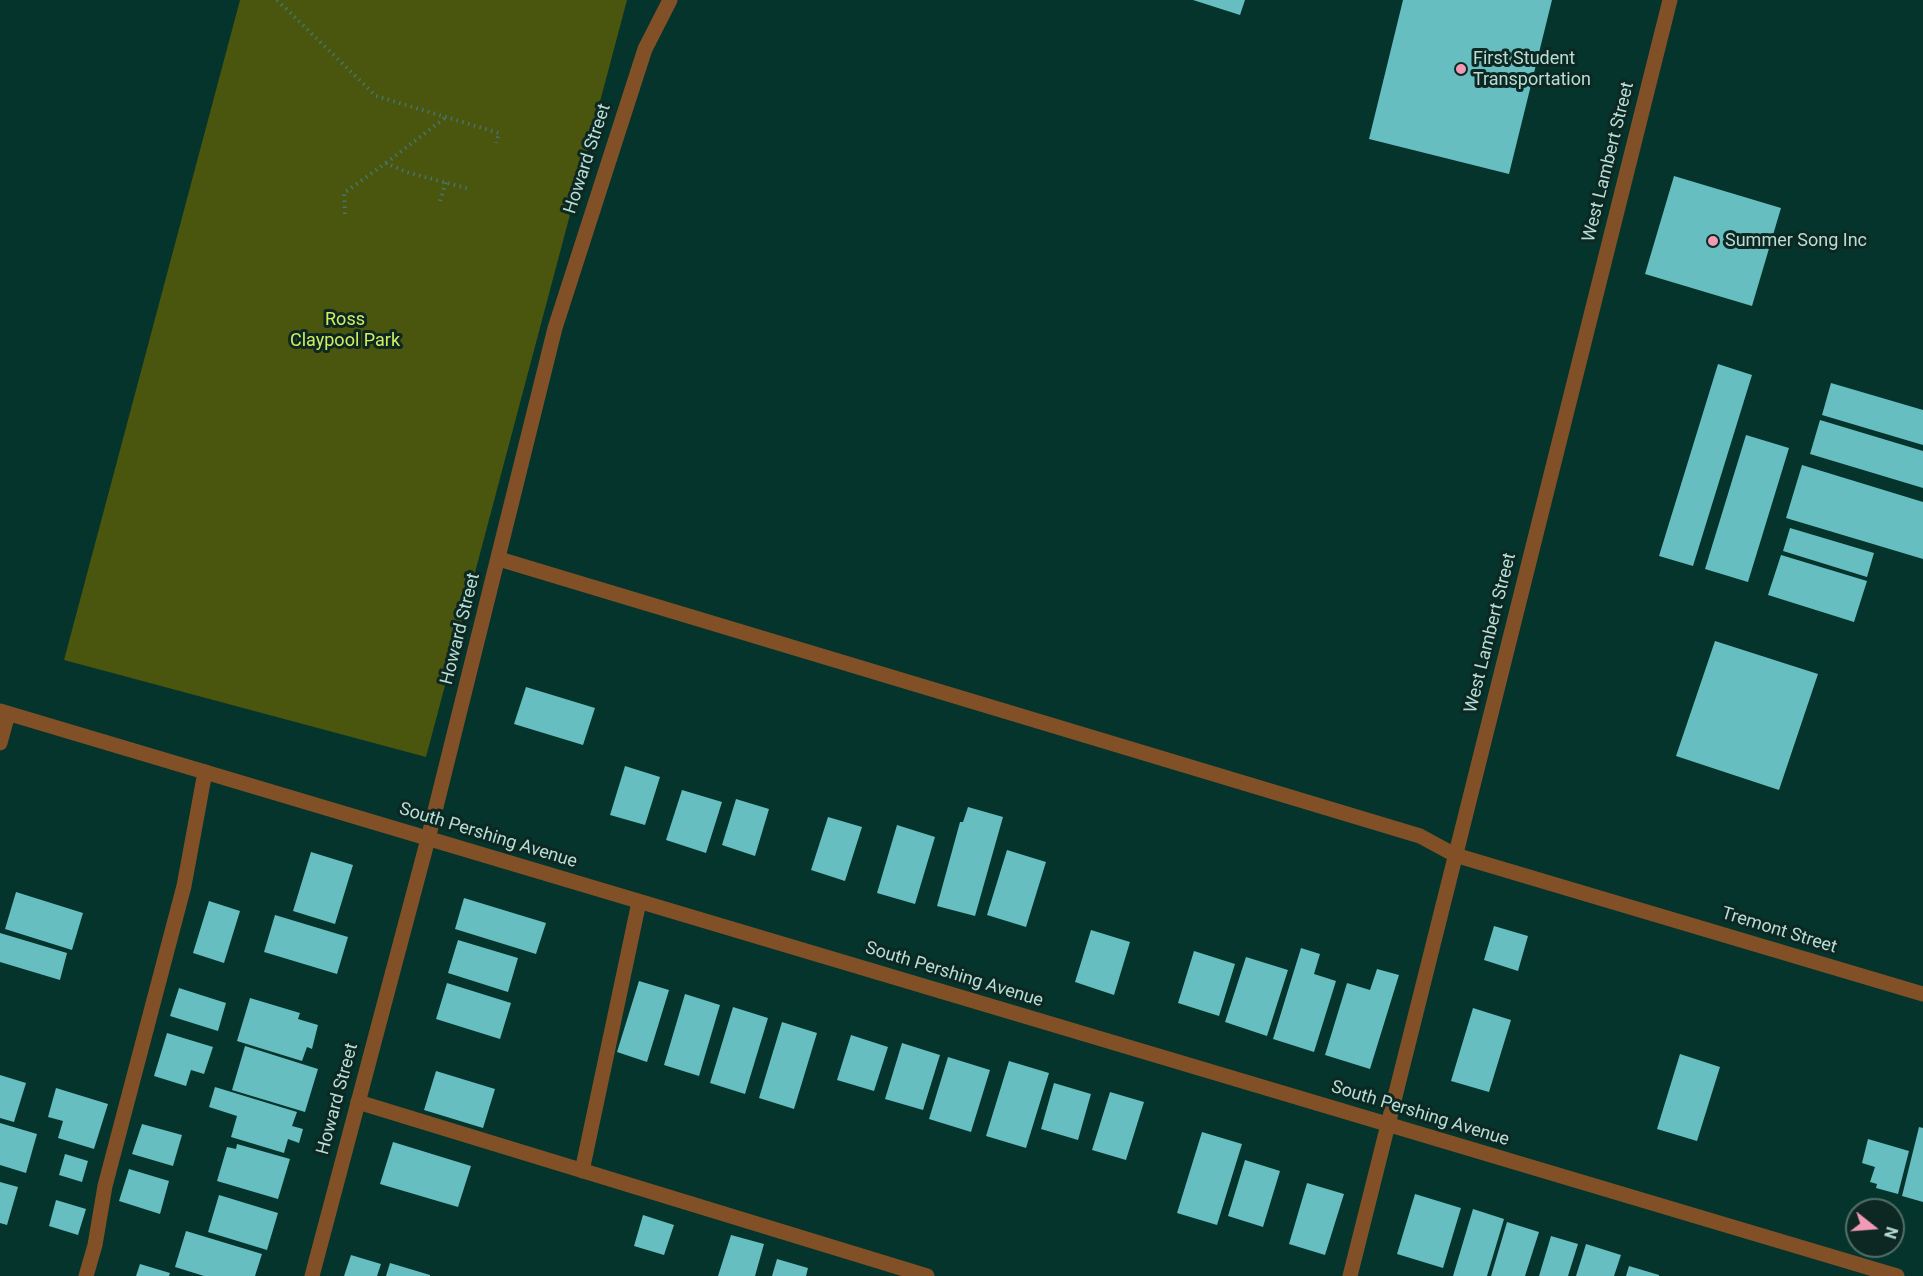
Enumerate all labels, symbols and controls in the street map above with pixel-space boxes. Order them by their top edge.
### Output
place label: First Student Transportation [1473,48,1591,90]
marker: First Student Transportation [1454,62,1468,76]
street label: West Lambert Street [1579,80,1639,244]
street label: Howard Street [560,101,616,217]
place label: Summer Song Inc [1725,230,1867,252]
marker: Summer Song Inc [1706,234,1720,248]
park label: Ross Claypool Park [290,309,400,352]
street label: West Lambert Street [1461,551,1521,715]
street label: Howard Street [437,571,485,687]
street label: South Pershing Avenue [396,799,580,873]
street label: Tremont Street [1719,903,1839,959]
street label: South Pershing Avenue [862,938,1046,1012]
street label: Howard Street [313,1041,363,1157]
street label: South Pershing Avenue [1328,1077,1512,1151]
north arrow [1845,1198,1905,1258]
text: N [1880,1225,1902,1241]

